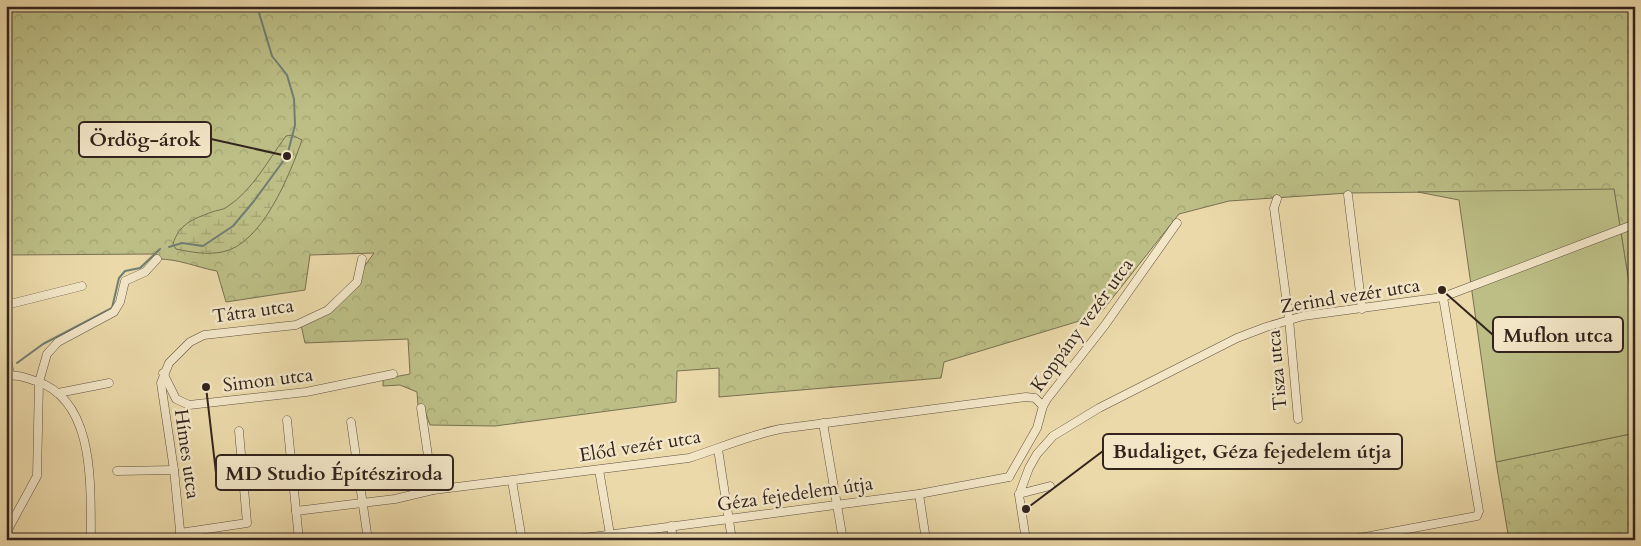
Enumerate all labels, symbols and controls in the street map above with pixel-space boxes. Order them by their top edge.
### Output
callout: Ördög-árok [79,122,211,157]
text: Ördög-árok [89,126,201,153]
street label: Koppány vezér utca [1025,253,1139,397]
street label: Zerind vezér utca [1278,272,1422,320]
street label: Tátra utca [211,292,295,330]
callout: Muflon utca [1493,317,1623,352]
text: Muflon utca [1503,322,1613,349]
street label: Tisza utca [1261,329,1293,411]
street label: Simon utca [222,362,314,398]
street label: Hímes utca [168,407,206,501]
street label: Előd vezér utca [577,424,703,468]
callout: Budaliget, Géza fejedelem útja [1103,434,1402,469]
text: Budaliget, Géza fejedelem útja [1112,438,1392,465]
callout: MD Studio Építésziroda [216,455,453,490]
text: MD Studio Építésziroda [225,460,443,487]
street label: Géza fejedelem útja [715,470,875,518]

